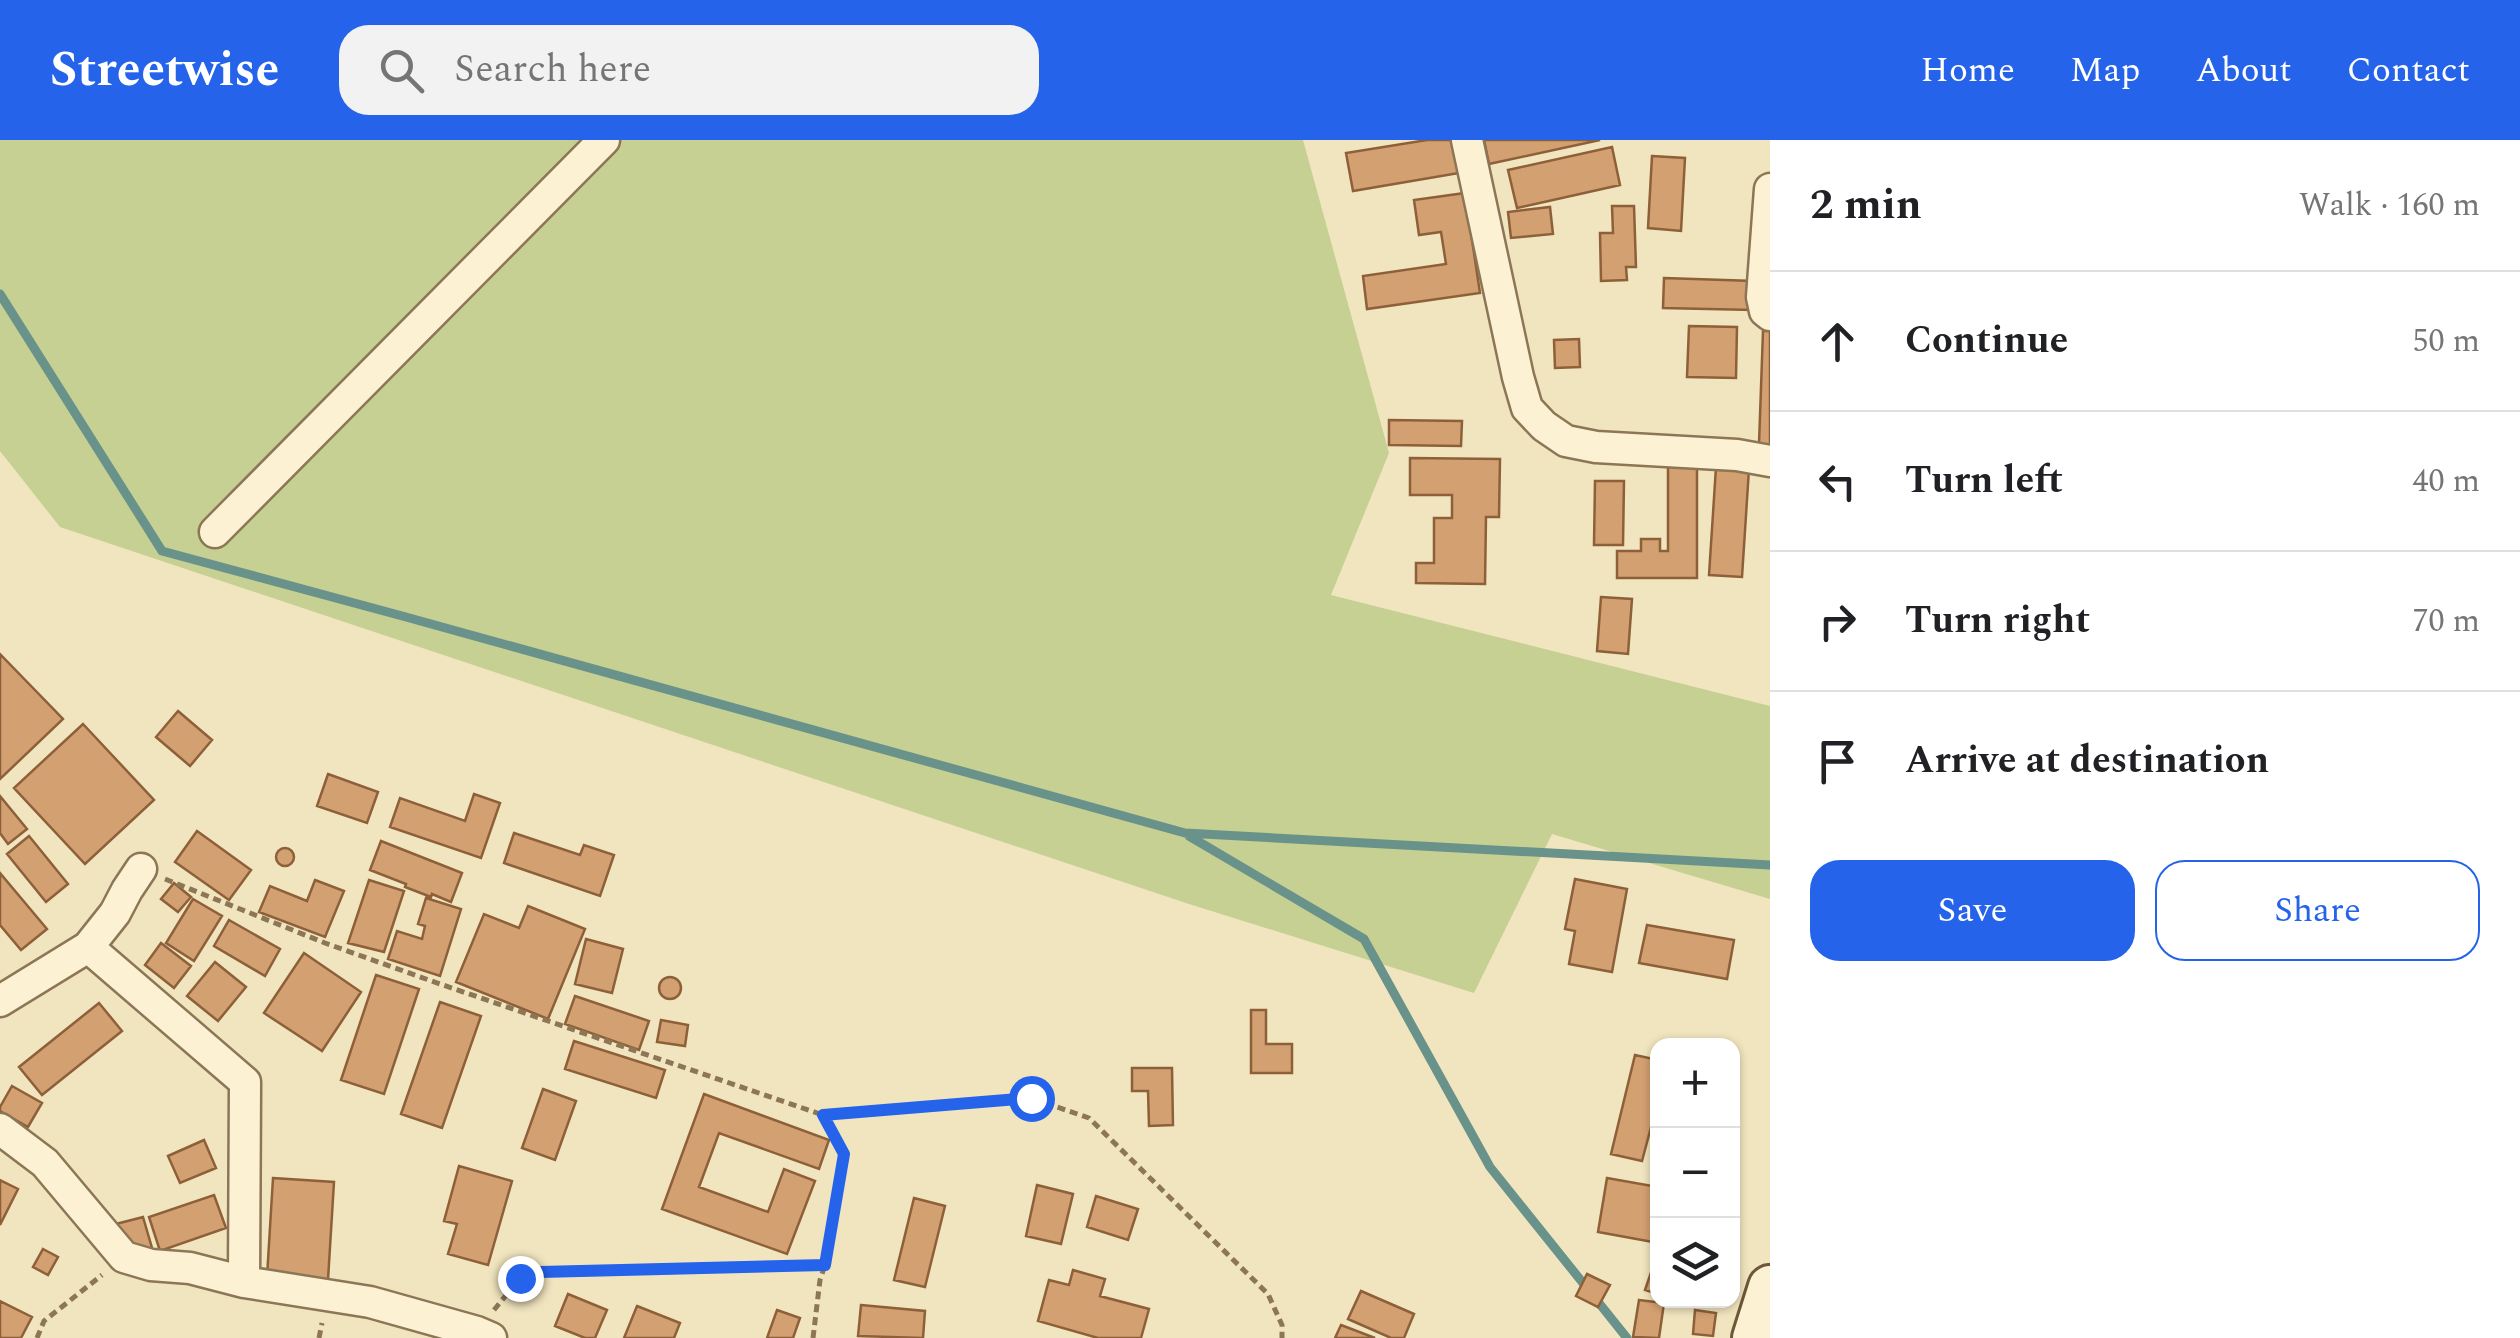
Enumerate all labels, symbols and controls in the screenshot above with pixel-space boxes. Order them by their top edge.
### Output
search box [339,25,1039,115]
text: Streetwise [50,34,279,107]
text: Search here [454,41,651,99]
icon: search [374,43,429,98]
text: Home [1921,44,2015,97]
text: Map [2070,44,2140,97]
text: About [2195,44,2292,97]
text: Contact [2347,44,2470,97]
text: 2 min [1810,174,1922,237]
text: Walk · 160 m [2299,181,2480,230]
text: Continue [1905,312,2068,370]
icon: ahead [1810,314,1865,369]
text: 50 m [2412,317,2480,366]
text: Turn left [1905,452,2063,510]
icon: left [1810,454,1865,509]
text: 40 m [2412,457,2480,506]
text: Turn right [1905,592,2090,650]
icon: right [1810,594,1865,649]
text: 70 m [2412,597,2480,646]
text: Arrive at destination [1905,732,2269,790]
icon: arrive [1810,734,1865,789]
button: Save [1810,860,2135,961]
button: Share [2155,860,2480,961]
map controls [1650,1038,1740,1308]
button: + [1650,1038,1740,1128]
route start [1009,1076,1055,1122]
button: − [1650,1128,1740,1218]
button: layers [1650,1218,1740,1308]
route end [498,1256,544,1302]

